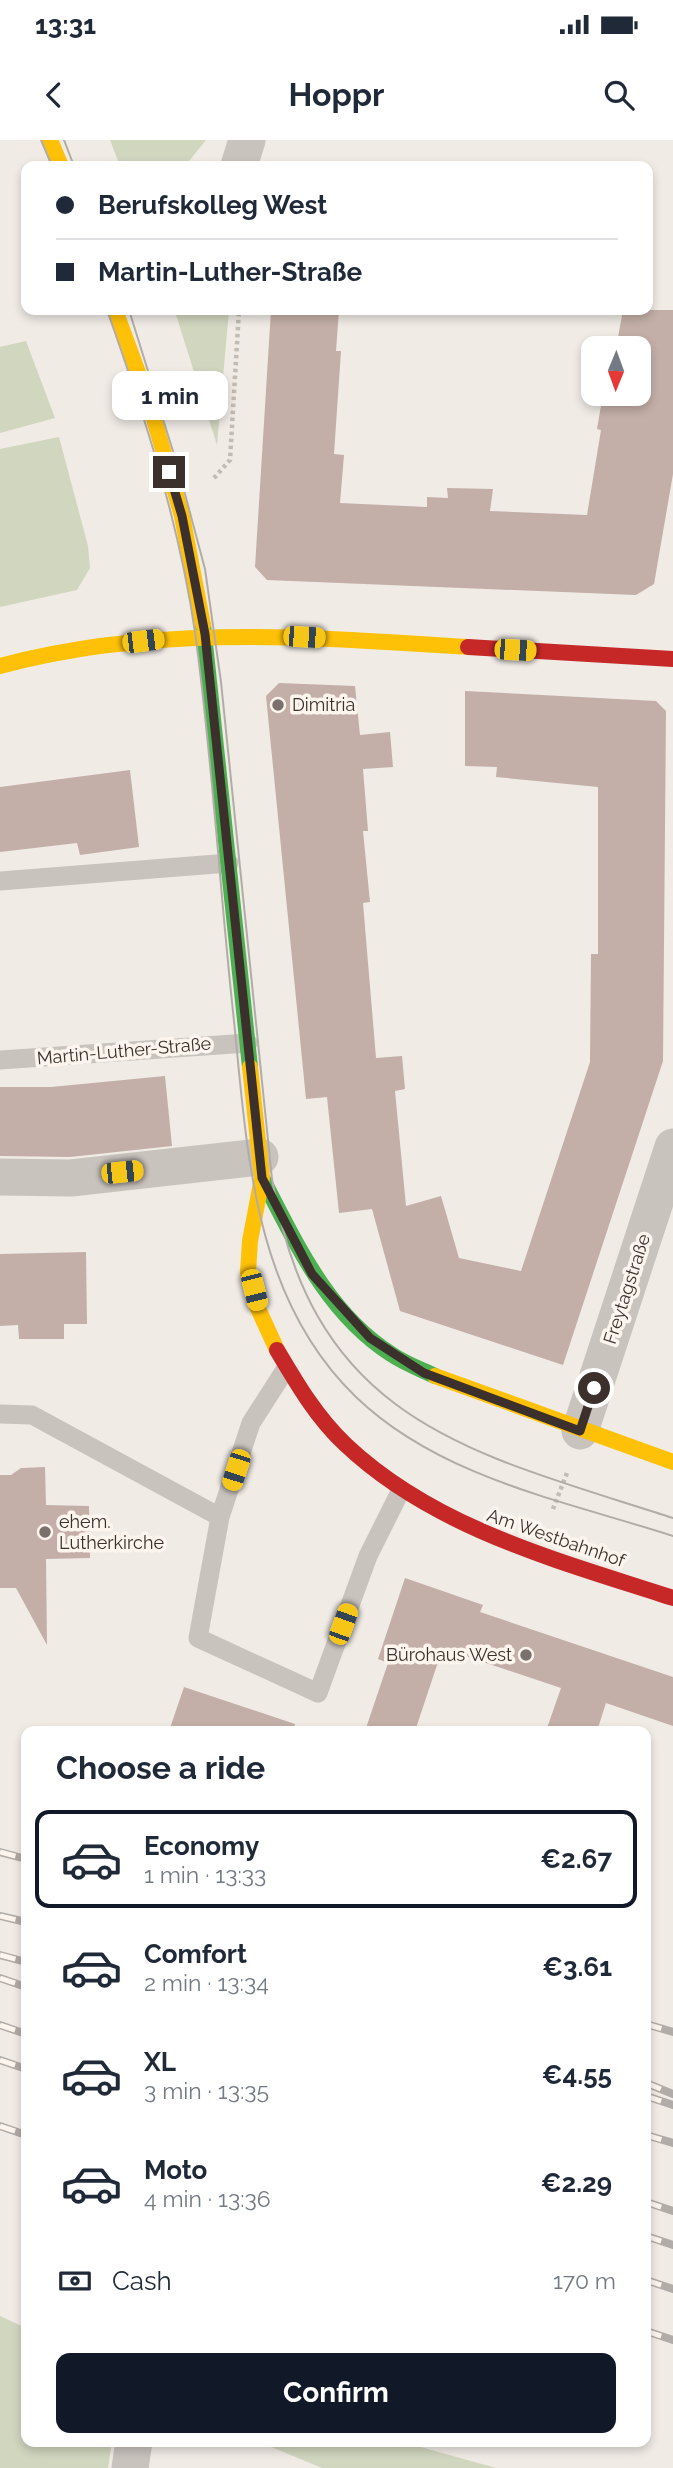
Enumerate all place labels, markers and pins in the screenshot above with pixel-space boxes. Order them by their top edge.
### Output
place label: Dimitria [292,694,355,715]
marker: Dimitria [270,697,286,713]
place label: ehem. Lutherkirche [59,1511,164,1553]
marker: ehem. Lutherkirche [37,1524,53,1540]
place label: Bürohaus West [386,1644,512,1665]
marker: Bürohaus West [518,1647,534,1663]

